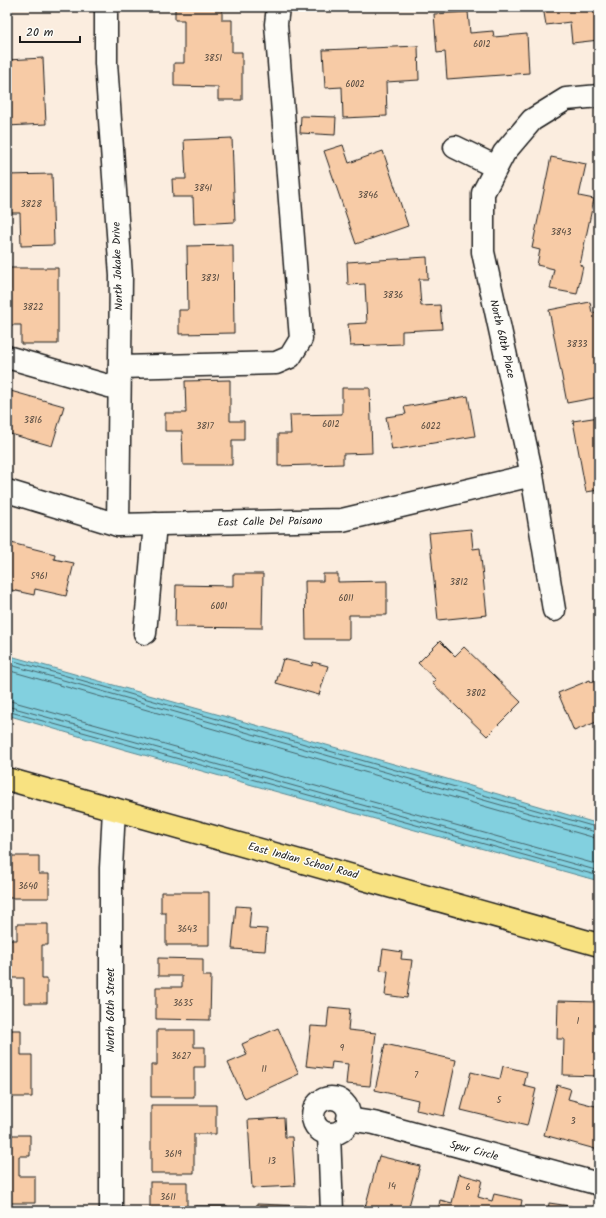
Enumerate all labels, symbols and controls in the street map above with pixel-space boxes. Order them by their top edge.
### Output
scale bar [20,18,80,44]
text: 20 m [26,23,54,42]
house number: 6012 [473,37,491,52]
house number: 3851 [204,51,222,66]
house number: 6002 [345,77,365,92]
house number: 3841 [194,181,212,196]
house number: 3846 [358,188,378,203]
house number: 3828 [20,197,42,212]
street label: North Jokake Drive [107,221,129,311]
house number: 3843 [551,225,571,240]
house number: 3831 [201,271,219,286]
house number: 3836 [383,288,403,303]
street label: North 60th Place [484,298,520,380]
house number: 3822 [22,300,44,315]
house number: 3833 [567,337,587,352]
house number: 3816 [24,413,42,428]
house number: 6012 [322,417,340,432]
house number: 3817 [196,419,215,434]
house number: 6022 [421,419,441,434]
street label: East Calle Del Paisano [217,512,323,532]
house number: 5961 [30,569,48,584]
house number: 3812 [450,575,468,590]
house number: 6011 [338,591,354,606]
house number: 6001 [211,599,228,614]
house number: 3802 [466,686,486,701]
street label: East Indian School Road [246,838,361,885]
house number: 3640 [18,879,38,894]
house number: 3643 [177,922,197,937]
street label: North 60th Street [102,967,120,1052]
house number: 3635 [173,996,194,1011]
house number: 1 [577,1014,580,1029]
house number: 9 [340,1041,345,1056]
house number: 3627 [171,1049,192,1064]
house number: 11 [261,1062,267,1077]
house number: 7 [414,1068,419,1083]
house number: 5 [497,1093,503,1108]
house number: 3 [570,1114,576,1129]
street label: Spur Circle [448,1136,500,1166]
house number: 3619 [164,1147,182,1162]
house number: 13 [268,1154,276,1169]
house number: 14 [388,1179,396,1194]
house number: 6 [465,1180,471,1195]
house number: 3611 [160,1190,176,1205]

